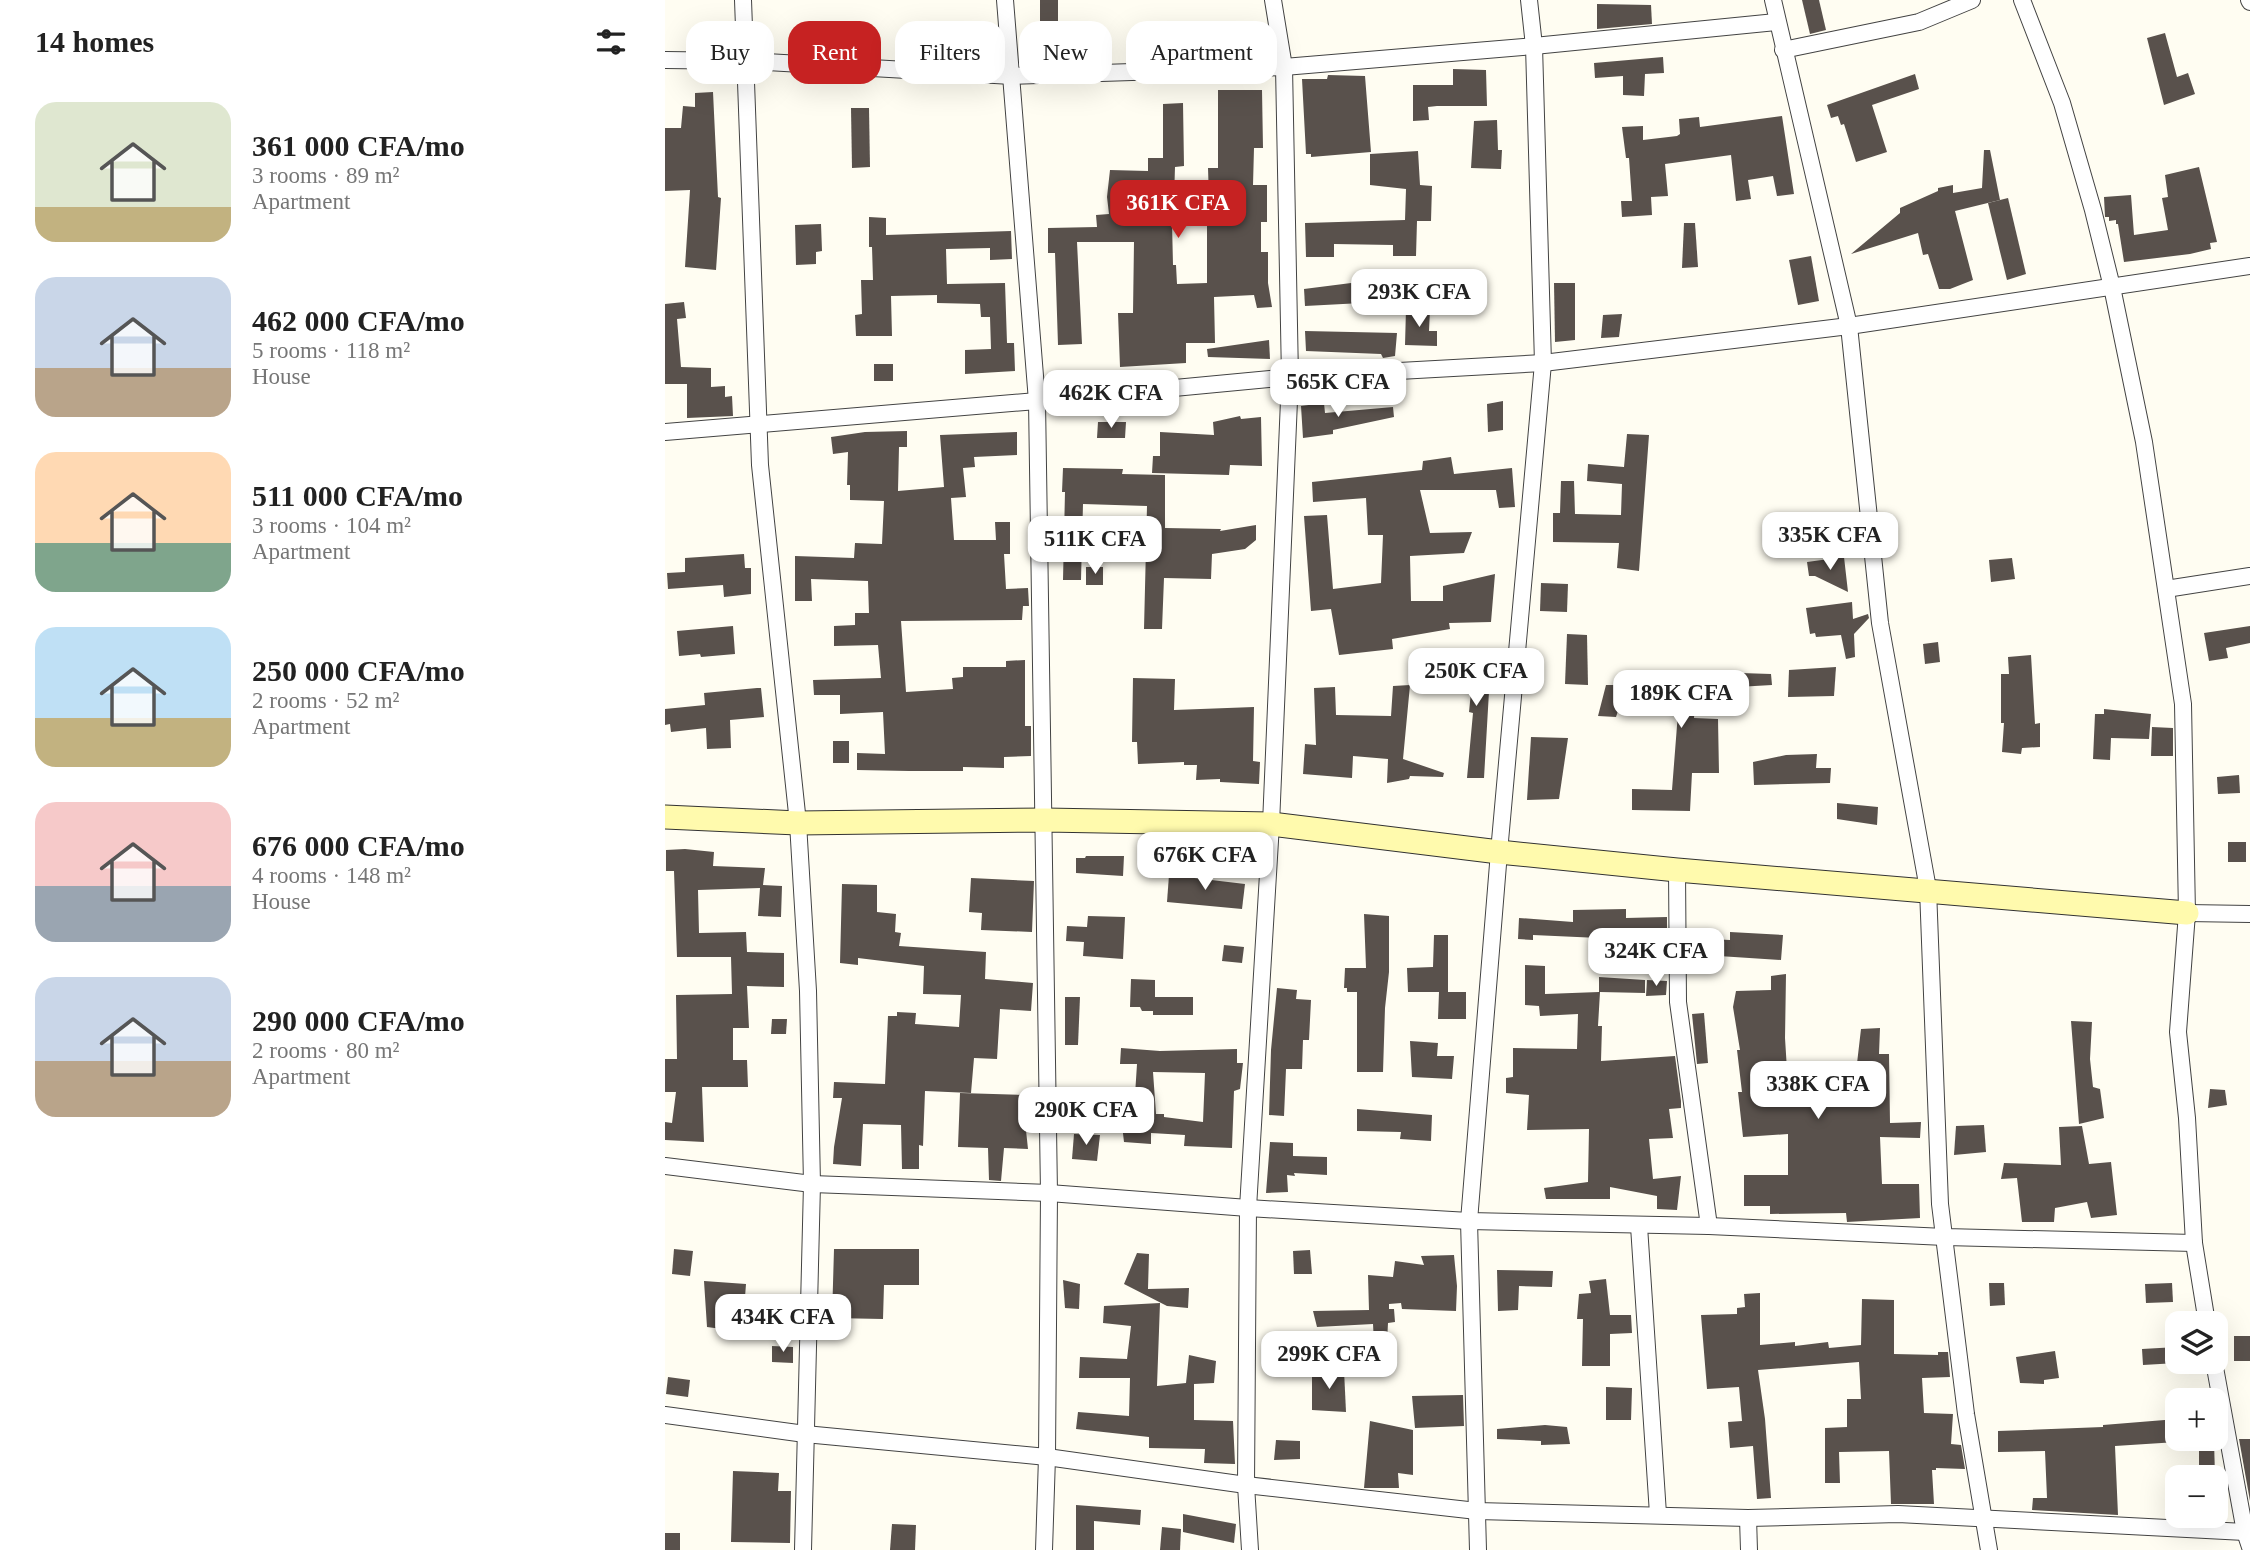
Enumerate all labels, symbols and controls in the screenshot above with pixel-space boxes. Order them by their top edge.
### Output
chip: Buy [686,21,774,84]
chip: Rent [788,21,881,84]
chip: Filters [895,21,1005,84]
chip: New [1019,21,1112,84]
chip: Apartment [1126,21,1277,84]
icon: filters [592,23,630,61]
text: 14 homes [35,25,154,58]
text: 361 000 CFA/mo [252,129,465,162]
icon: home [91,130,175,214]
text: 3 rooms · 89 m² [252,163,399,188]
pin: 361K CFA [1106,180,1250,240]
text: Apartment [252,189,350,214]
text: 361K CFA [1126,190,1230,215]
pin: 293K CFA [1347,270,1491,329]
text: 293K CFA [1367,279,1471,304]
text: 462 000 CFA/mo [252,304,465,337]
icon: home [91,305,175,389]
text: 5 rooms · 118 m² [252,338,410,363]
pin: 565K CFA [1266,360,1410,419]
text: House [252,364,311,389]
text: 565K CFA [1286,369,1390,394]
pin: 462K CFA [1039,370,1183,430]
text: 462K CFA [1059,380,1163,405]
text: 511 000 CFA/mo [252,479,463,512]
icon: home [91,480,175,564]
pin: 335K CFA [1758,512,1902,572]
text: 3 rooms · 104 m² [252,513,411,538]
pin: 511K CFA [1023,516,1167,576]
text: 335K CFA [1778,522,1882,547]
text: 511K CFA [1044,526,1146,551]
text: Apartment [252,539,350,564]
pin: 250K CFA [1404,648,1548,708]
text: 250 000 CFA/mo [252,654,465,687]
icon: home [91,655,175,739]
text: 250K CFA [1424,658,1528,683]
pin: 189K CFA [1609,670,1753,730]
text: 189K CFA [1629,680,1733,705]
text: 2 rooms · 52 m² [252,688,399,713]
text: Apartment [252,714,350,739]
text: 676 000 CFA/mo [252,829,465,862]
icon: home [91,830,175,914]
pin: 676K CFA [1133,832,1277,892]
text: 676K CFA [1153,842,1257,867]
text: 4 rooms · 148 m² [252,863,411,888]
text: House [252,889,311,914]
pin: 324K CFA [1584,928,1728,988]
text: 324K CFA [1604,938,1708,963]
text: 290 000 CFA/mo [252,1004,465,1037]
icon: home [91,1005,175,1089]
text: 2 rooms · 80 m² [252,1038,399,1063]
pin: 338K CFA [1746,1062,1890,1121]
text: Apartment [252,1064,350,1089]
text: 338K CFA [1766,1071,1870,1096]
pin: 290K CFA [1014,1088,1158,1147]
text: 290K CFA [1034,1097,1138,1122]
pin: 434K CFA [711,1294,855,1354]
text: 434K CFA [731,1304,835,1329]
map controls [2165,1311,2228,1528]
button: layers [2165,1311,2228,1374]
pin: 299K CFA [1257,1332,1401,1391]
text: 299K CFA [1277,1341,1381,1366]
button: + [2165,1388,2228,1451]
button: − [2165,1465,2228,1528]

